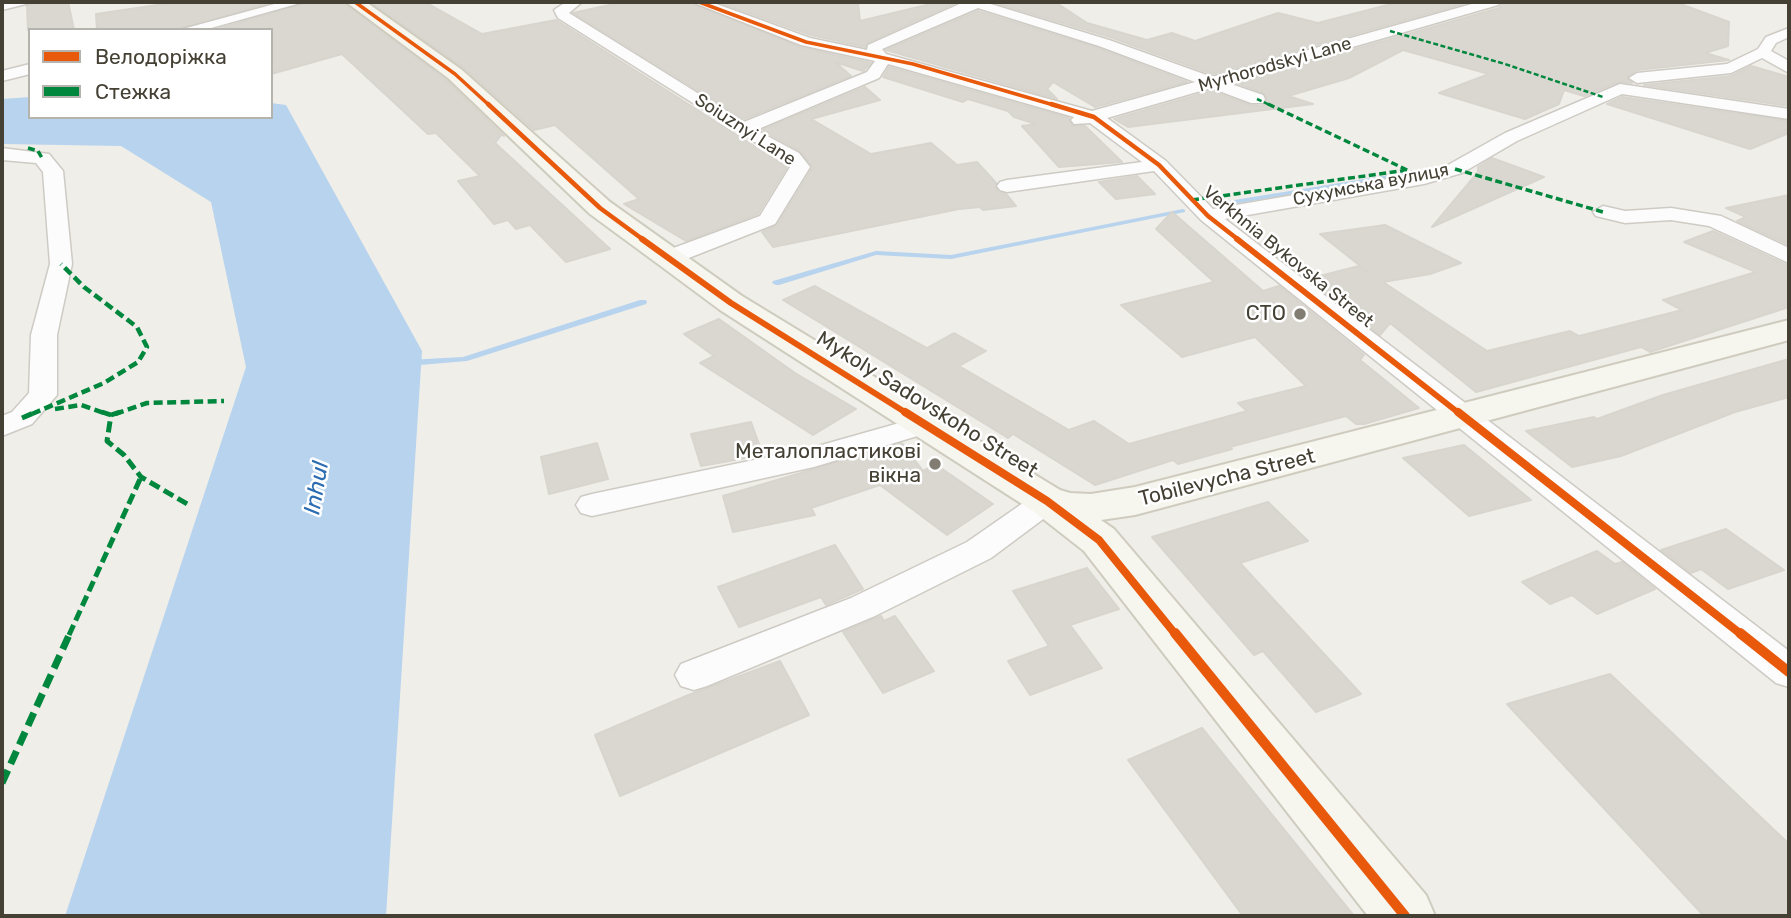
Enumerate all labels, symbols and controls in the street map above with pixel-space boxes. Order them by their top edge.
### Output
legend [28,28,273,119]
street label: Myrhorodskyi Lane [1196,33,1354,97]
text: Велодоріжка [95,44,227,69]
text: Стежка [95,79,171,104]
street label: Soiuznyi Lane [690,89,800,171]
street label: Сухумська вулиця [1291,159,1451,211]
street label: Verkhnia Bykovska Street [1199,182,1377,332]
place label: СТО [1246,301,1286,327]
marker: СТО [1292,306,1308,322]
street label: Mykoly Sadovskoho Street [812,326,1042,484]
place label: Металопластикові вікна [735,439,921,489]
street label: Tobilevycha Street [1136,444,1318,512]
marker: Металопластикові вікна [927,456,943,472]
water label: Inhul [299,459,335,517]

